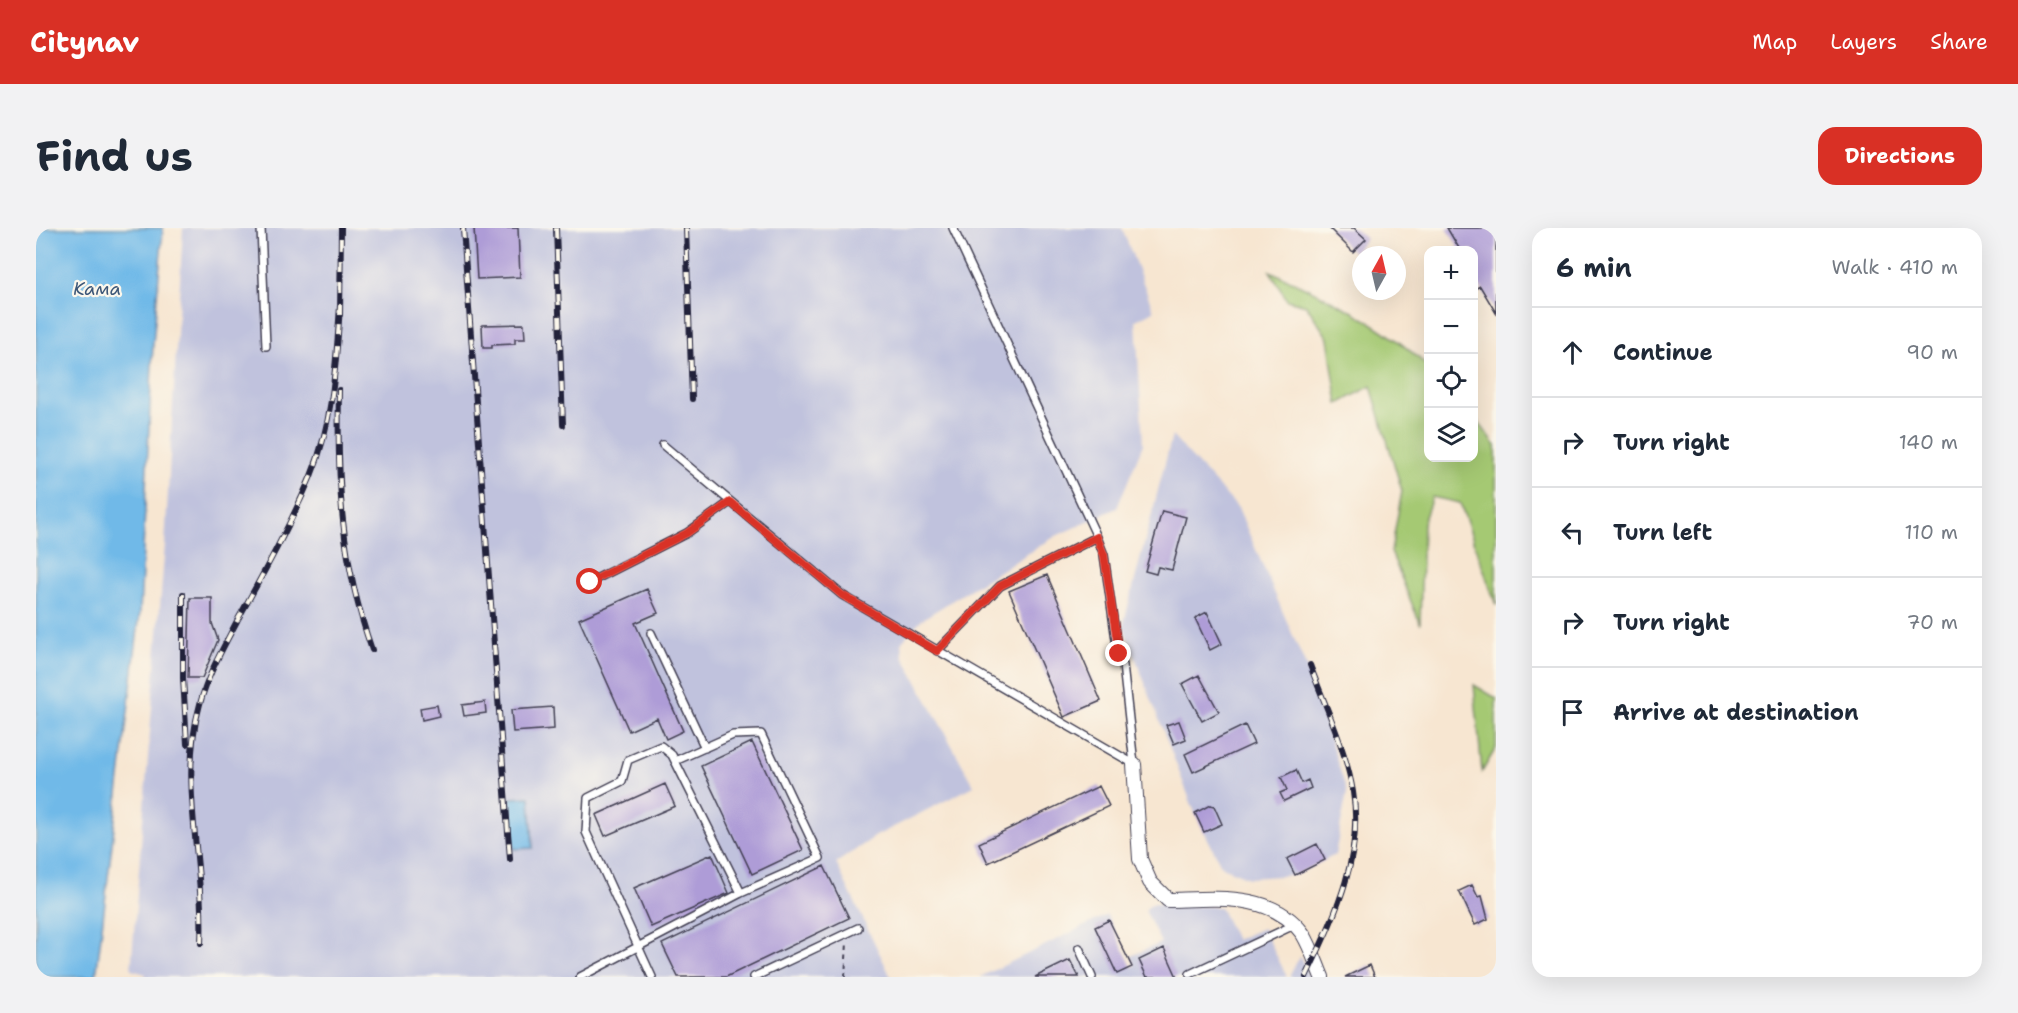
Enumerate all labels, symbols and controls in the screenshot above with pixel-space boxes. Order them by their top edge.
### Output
text: Citynav [30,23,139,61]
text: Map [1752,28,1797,56]
text: Layers [1830,28,1897,56]
text: Share [1930,28,1988,56]
button: Directions [1818,127,1982,185]
text: Find us [36,128,193,184]
north arrow [1352,246,1406,300]
map controls [1424,246,1478,462]
button: + [1424,246,1478,300]
text: 6 min [1556,250,1632,285]
text: Walk · 410 m [1832,254,1958,280]
water label: Кама [73,277,121,301]
button: − [1424,300,1478,354]
icon: ahead [1556,336,1589,369]
text: Continue [1613,338,1713,367]
text: 90 m [1906,339,1958,365]
button: locate [1424,354,1478,408]
button: layers [1424,408,1478,462]
icon: right [1556,426,1589,459]
text: Turn right [1613,428,1730,457]
text: 140 m [1899,429,1958,455]
icon: left [1556,516,1589,549]
text: Turn left [1613,518,1712,547]
text: 110 m [1904,519,1958,545]
route start [576,568,602,594]
icon: right [1556,606,1589,639]
text: Turn right [1613,608,1730,637]
text: 70 m [1906,609,1958,635]
route end [1105,640,1131,666]
icon: arrive [1556,696,1589,729]
text: Arrive at destination [1613,698,1859,727]

